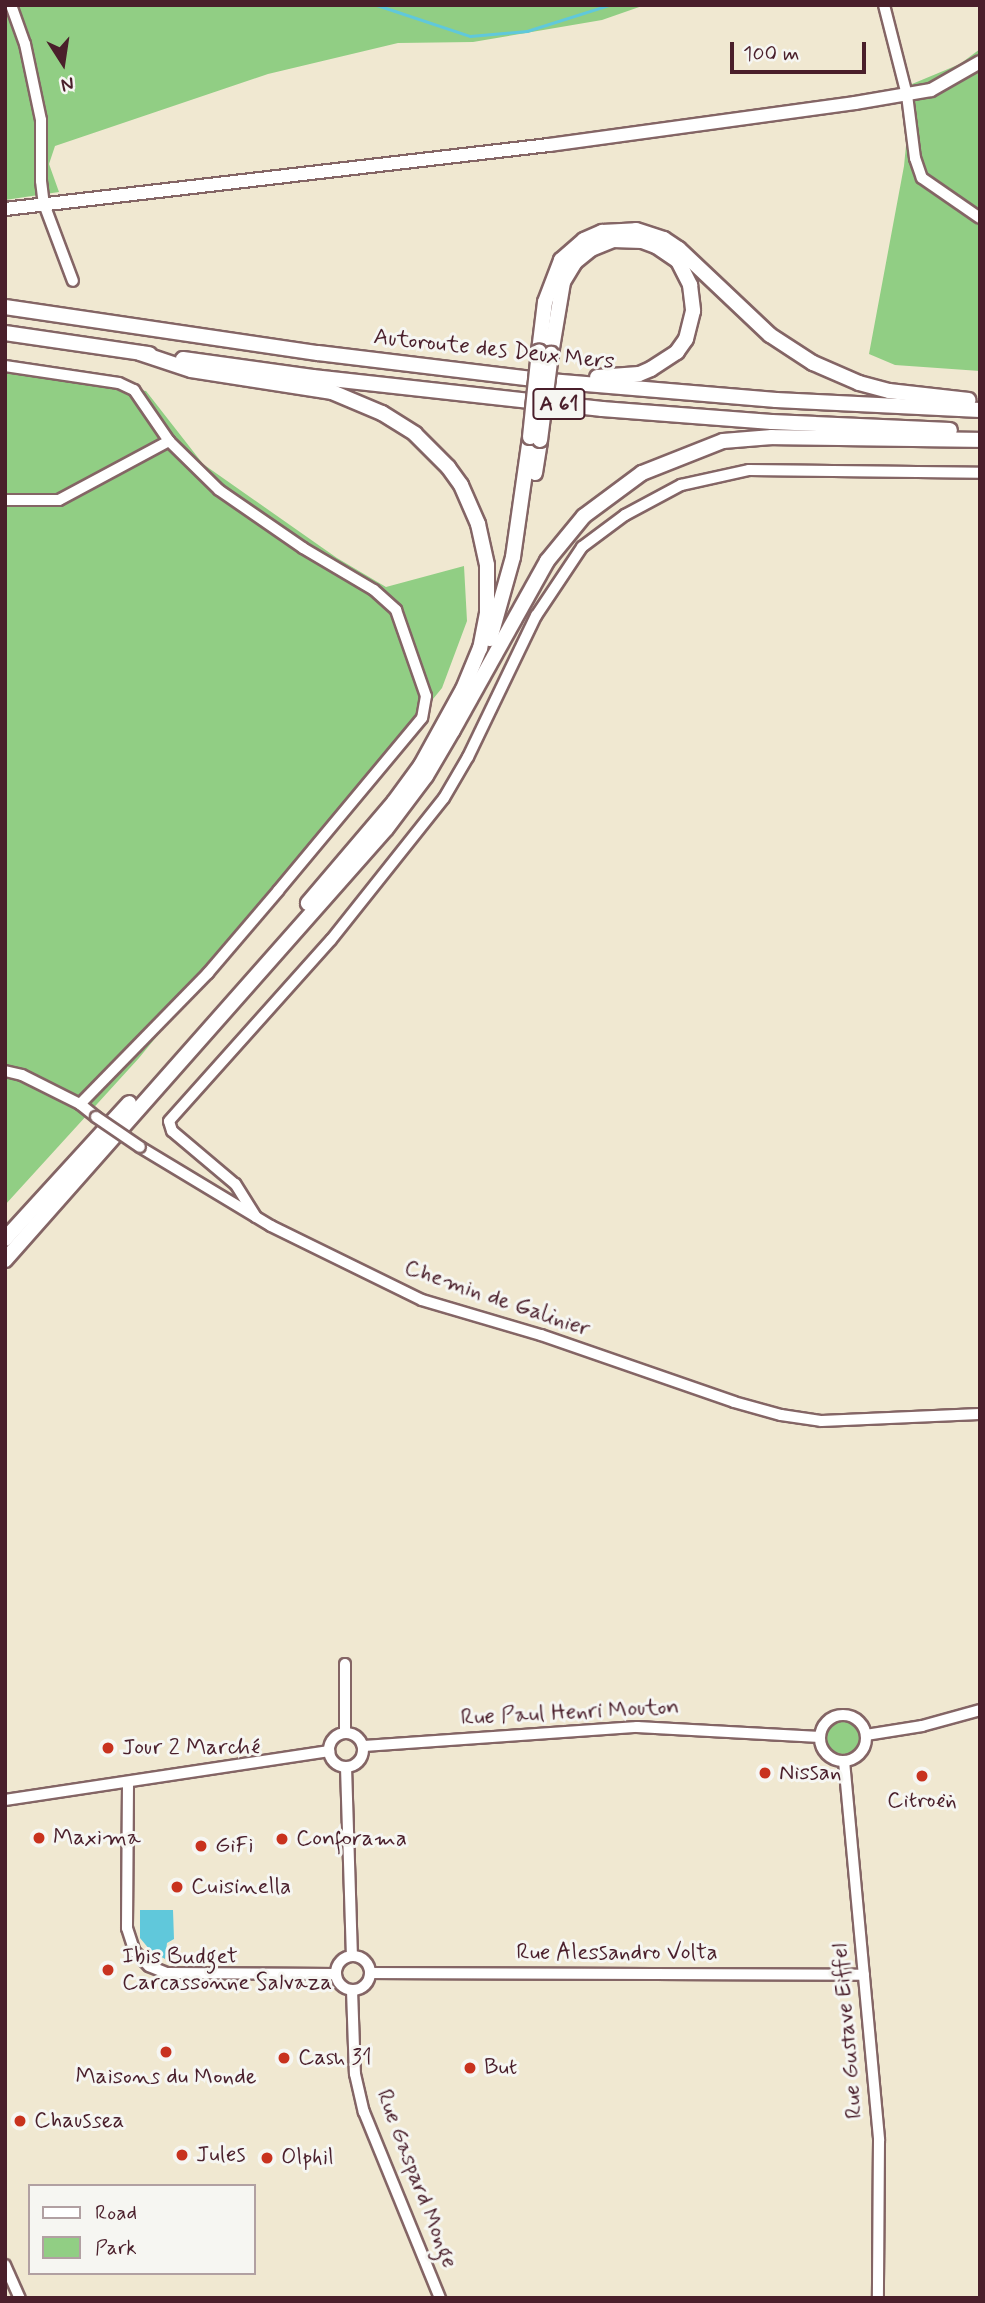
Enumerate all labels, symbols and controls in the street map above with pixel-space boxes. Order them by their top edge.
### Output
north arrow [28,28,98,98]
scale bar [733,28,870,72]
text: 100 m [743,40,799,68]
text: N [59,70,76,98]
street label: Autoroute des Deux Mers [372,324,616,376]
road number: A 61 [531,386,587,422]
street label: Chemin de Galinier [402,1255,592,1343]
street label: Rue Paul Henri Mouton [460,1694,680,1732]
place label: Jour 2 Marché [122,1734,260,1762]
marker: Jour 2 Marché [100,1740,116,1756]
place label: Nissan [779,1759,842,1787]
marker: Nissan [757,1765,773,1781]
marker: Citroën [914,1768,930,1784]
place label: Citroën [887,1787,957,1815]
place label: Maxima [53,1824,141,1852]
place label: Conforama [296,1825,407,1853]
marker: Maxima [31,1830,47,1846]
marker: Conforama [274,1831,290,1847]
place label: GiFi [215,1832,254,1860]
marker: GiFi [193,1838,209,1854]
place label: Cuisinella [191,1873,291,1901]
marker: Cuisinella [169,1879,185,1895]
street label: Rue Alessandro Volta [515,1939,719,1967]
place label: Ibis Budget Carcassonne Salvaza [122,1943,332,1997]
street label: Rue Gustave Eiffel [827,1943,869,2119]
marker: Ibis Budget Carcassonne Salvaza [100,1962,116,1978]
marker: Maisons du Monde [158,2044,174,2060]
place label: Cash 31 [298,2044,372,2072]
marker: Cash 31 [276,2050,292,2066]
place label: But [484,2054,517,2082]
marker: But [462,2060,478,2076]
place label: Maisons du Monde [74,2063,258,2091]
street label: Rue Gaspard Monge [369,2086,463,2272]
place label: Chaussea [34,2107,124,2135]
marker: Chaussea [12,2113,28,2129]
place label: Jules [196,2141,245,2169]
place label: Olphil [281,2144,334,2172]
marker: Jules [174,2147,190,2163]
marker: Olphil [259,2150,275,2166]
legend [28,2184,256,2275]
text: Road [95,2199,137,2227]
text: Park [95,2234,137,2262]

